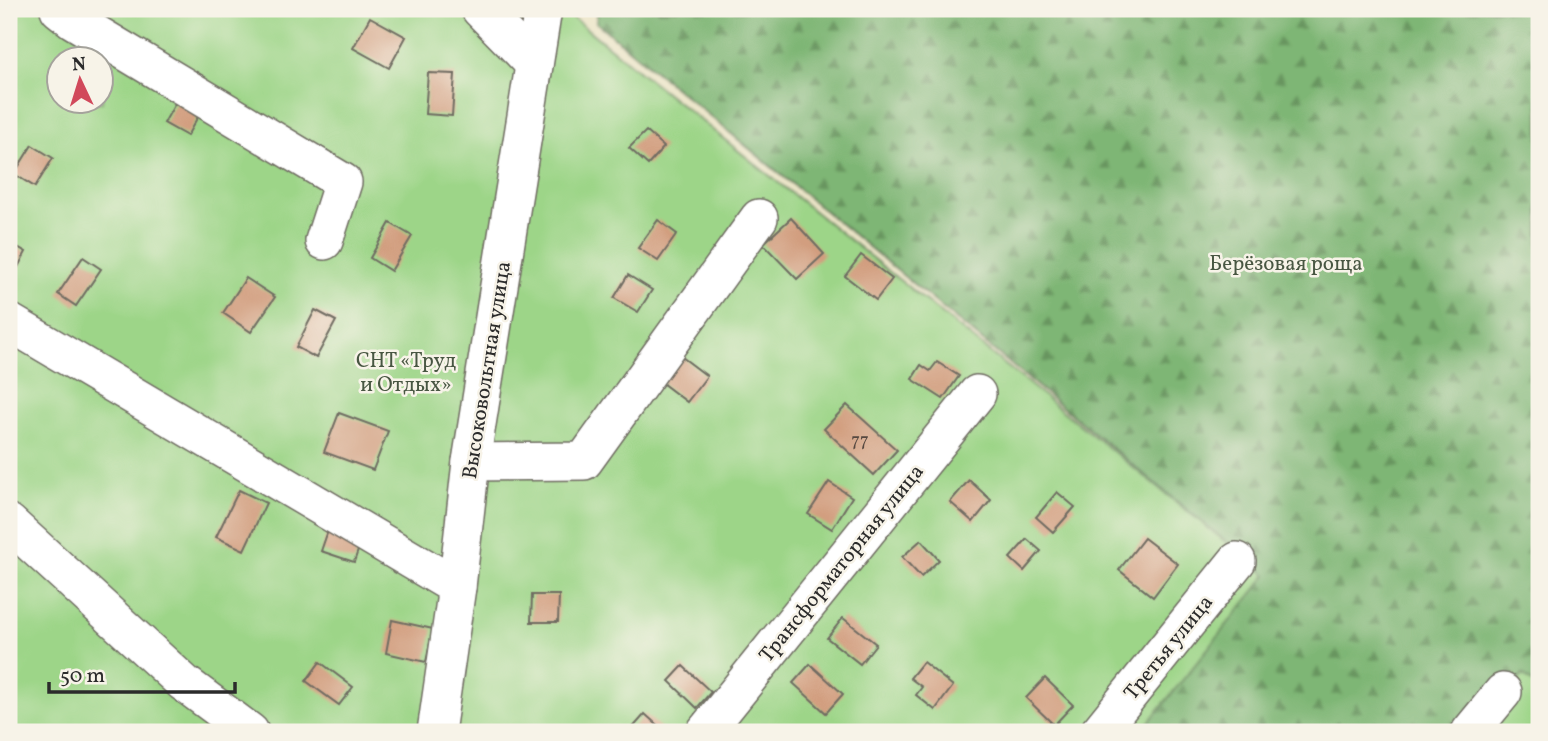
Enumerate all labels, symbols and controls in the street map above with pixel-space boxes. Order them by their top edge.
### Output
north arrow [46,46,116,116]
text: N [71,52,87,78]
park label: Берёзовая роща [1209,250,1363,279]
street label: Высоковольтная улица [456,259,519,481]
park label: СНТ «Труд и Отдых» [356,347,456,400]
house number: 77 [851,429,869,454]
street label: Трансформаторная улица [753,459,931,669]
street label: Третья улица [1118,589,1221,707]
scale bar [49,650,234,694]
text: 50 m [60,662,105,691]

